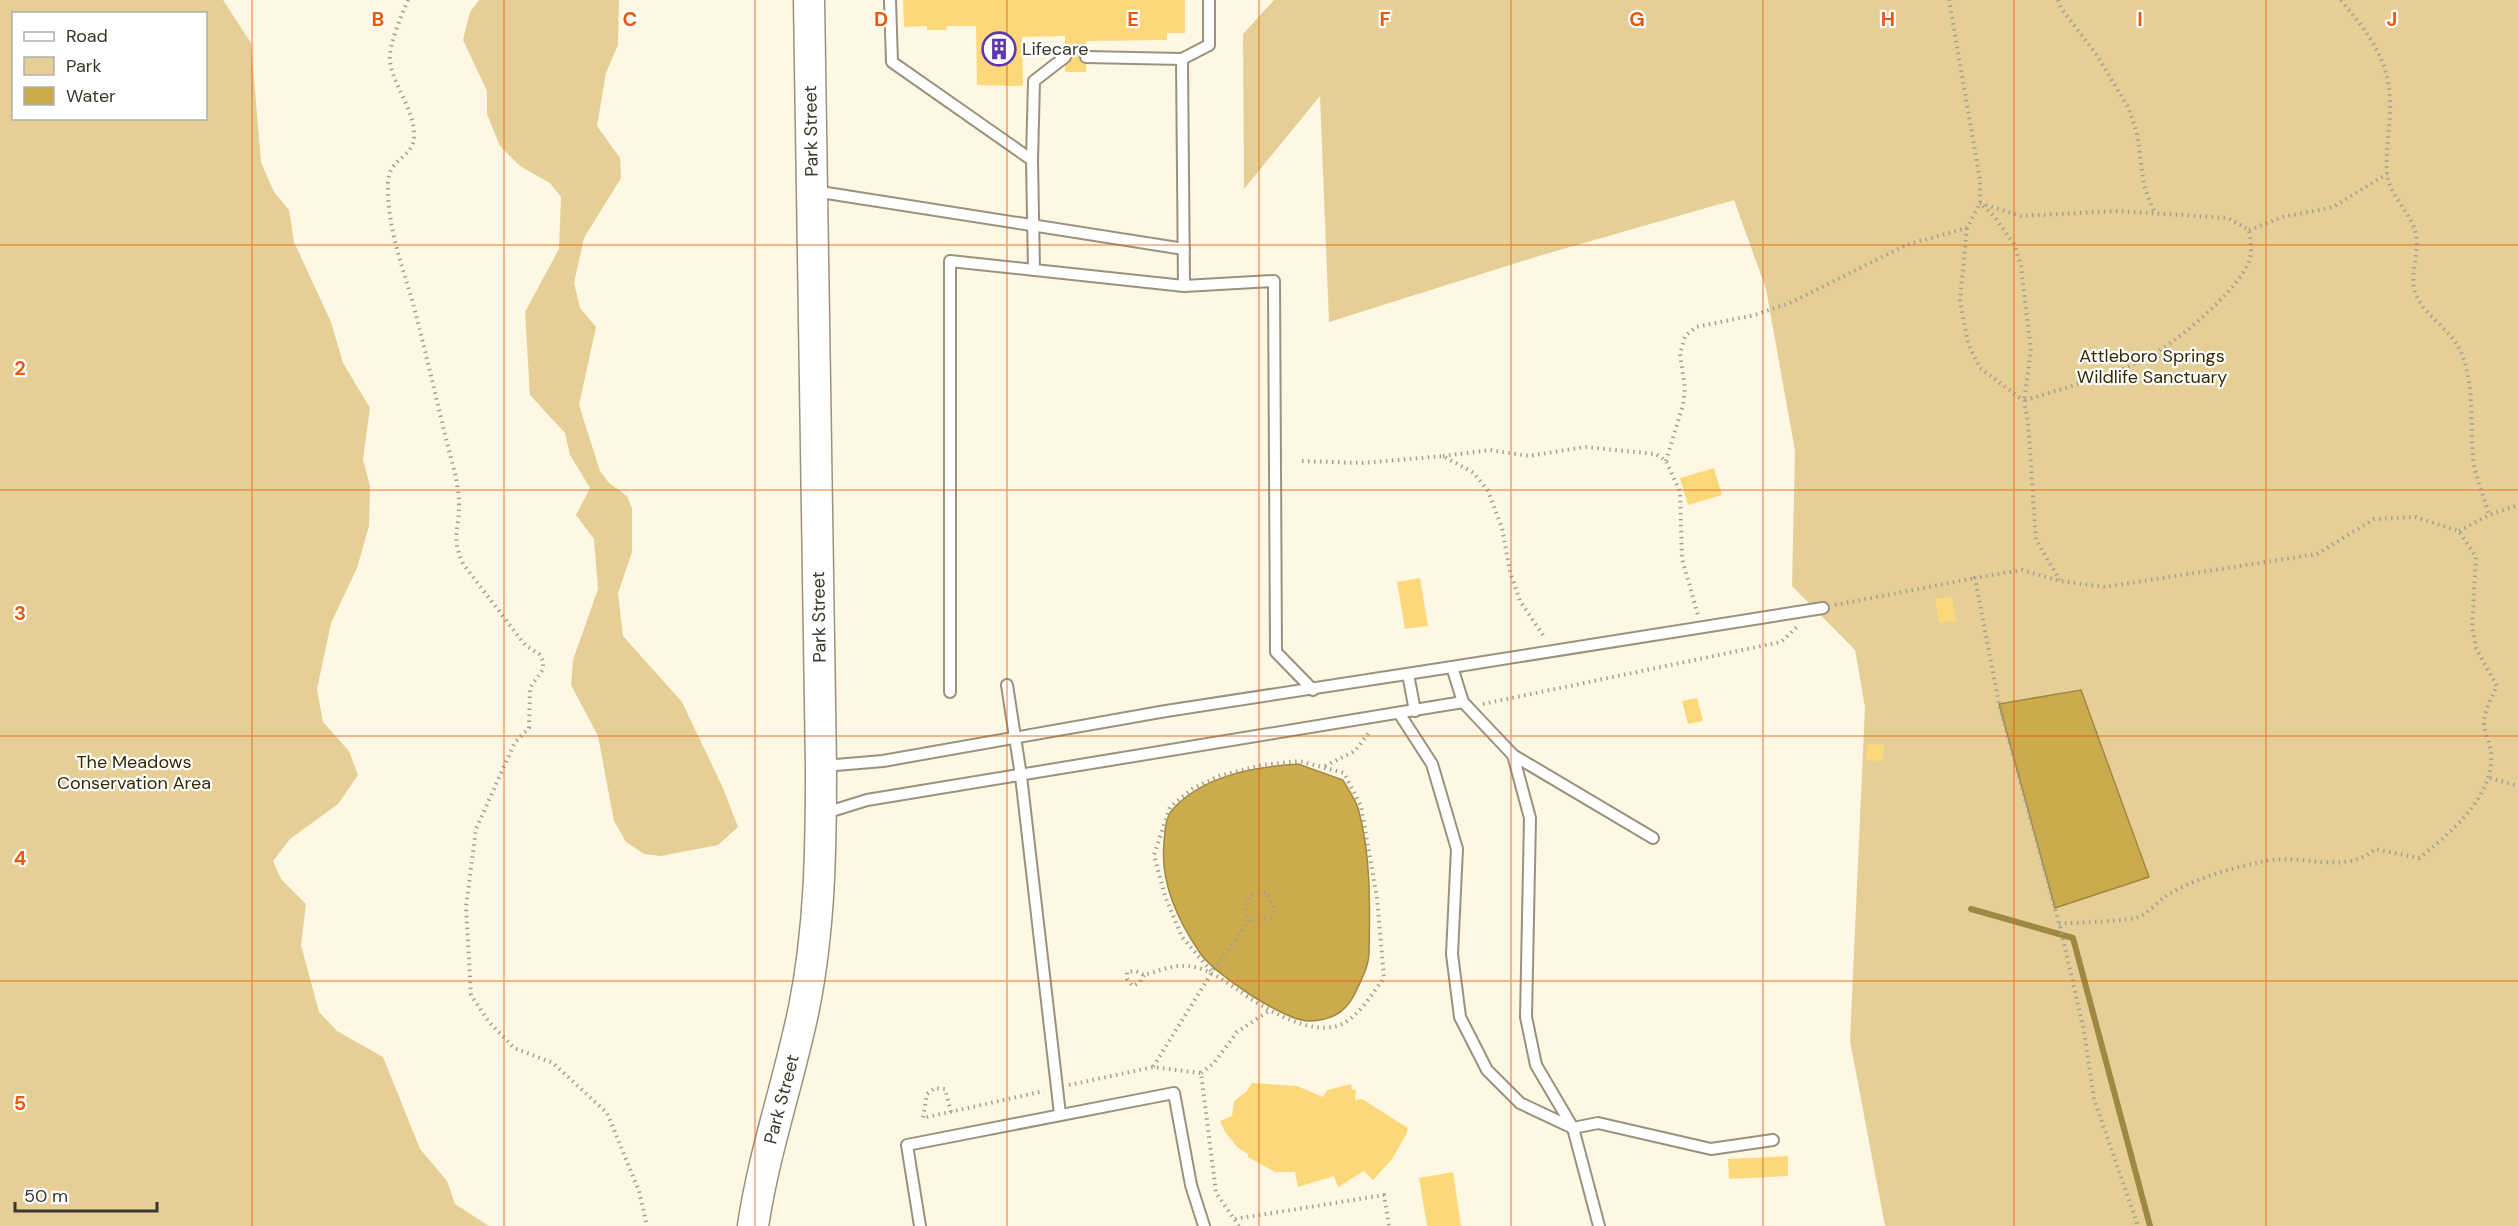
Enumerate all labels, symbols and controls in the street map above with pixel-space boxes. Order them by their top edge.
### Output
text: B [372,6,384,32]
text: C [623,6,637,32]
text: D [874,6,888,32]
text: E [1127,6,1139,32]
text: F [1379,6,1391,32]
text: G [1629,6,1645,32]
text: H [1881,6,1895,32]
text: I [2137,6,2143,32]
text: J [2387,6,2397,32]
legend [12,12,207,120]
text: Road [66,24,108,48]
building icon: Lifecare [981,31,1017,67]
place label: Lifecare [1022,37,1088,61]
text: Park [66,54,102,78]
text: Water [66,84,116,108]
street label: Park Street [798,85,824,177]
park label: Attleboro Springs Wildlife Sanctuary [2077,344,2227,389]
text: 2 [14,355,26,381]
street label: Park Street [806,571,832,663]
text: 3 [14,600,26,626]
park label: The Meadows Conservation Area [57,750,211,795]
text: 4 [14,845,27,871]
street label: Park Street [758,1052,805,1146]
text: 5 [14,1090,26,1116]
scale bar [15,1175,158,1213]
text: 50 m [24,1184,68,1208]

